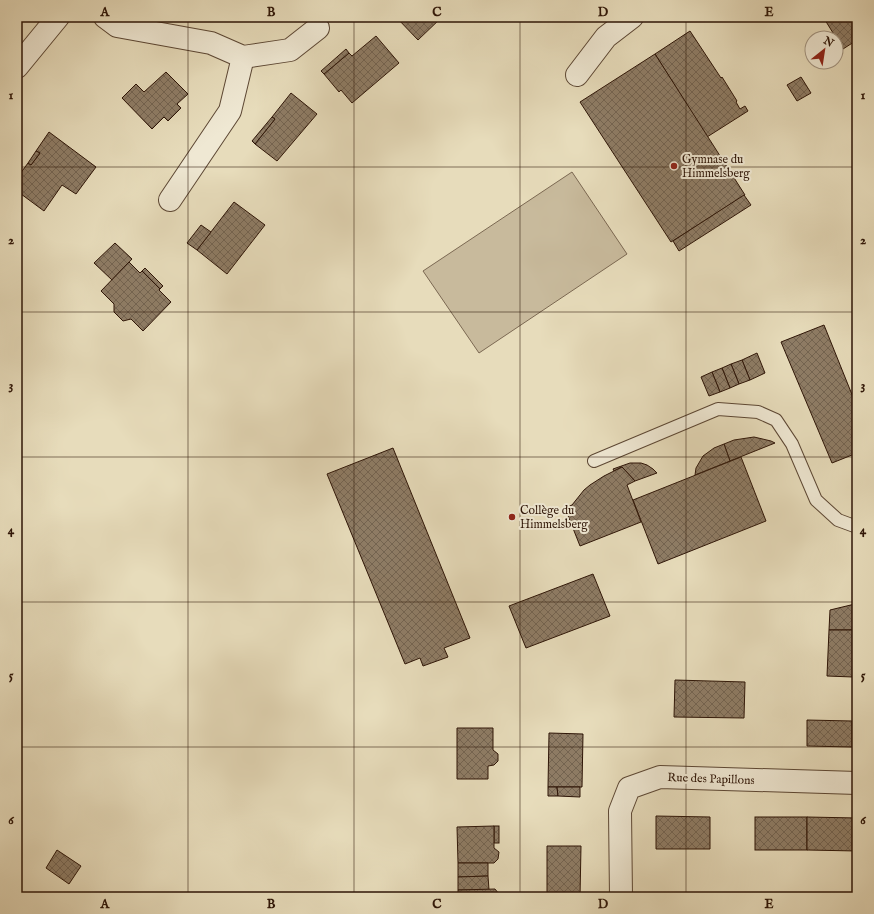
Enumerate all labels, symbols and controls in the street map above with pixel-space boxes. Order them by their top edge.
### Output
text: A [100,4,111,21]
text: B [267,4,276,21]
text: C [432,4,442,21]
text: D [598,4,609,21]
text: E [764,4,774,21]
north arrow [804,30,844,70]
text: N [820,33,837,51]
text: 1 [9,87,14,104]
text: 1 [861,87,866,104]
place label: Gymnase du Himmelsberg [682,152,750,181]
marker: Gymnase du Himmelsberg [669,161,679,171]
text: 2 [8,232,14,249]
text: 2 [860,232,866,249]
text: 3 [9,377,14,394]
text: 3 [861,377,866,394]
place label: Collège du Himmelsberg [520,503,588,532]
marker: Collège du Himmelsberg [507,512,517,522]
text: 4 [8,522,15,539]
text: 4 [860,522,867,539]
text: 5 [9,667,14,684]
text: 5 [861,667,866,684]
street label: Rue des Papillons [667,770,755,789]
text: 6 [8,812,14,829]
text: 6 [860,812,866,829]
text: A [100,896,111,913]
text: B [267,896,276,913]
text: C [432,896,442,913]
text: D [598,896,609,913]
text: E [764,896,774,913]

